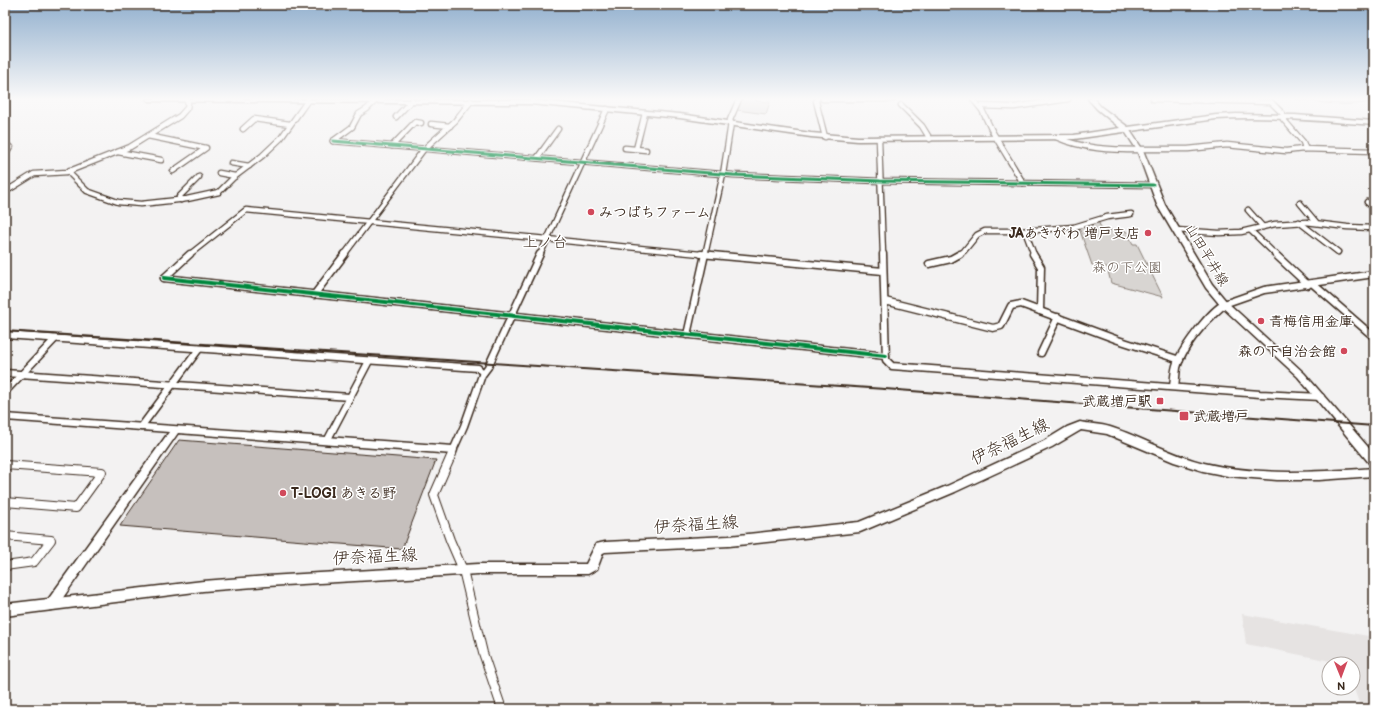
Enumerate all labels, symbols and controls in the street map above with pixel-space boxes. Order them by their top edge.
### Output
place label: みつばちファーム [599,204,710,221]
marker: みつばちファーム [586,207,596,217]
street label: 山田平井線 [1182,221,1232,289]
place label: JAあきがわ 増戸支店 [1009,225,1140,242]
marker: JAあきがわ 増戸支店 [1143,228,1153,238]
district label: 上ノ台 [522,233,568,252]
park label: 森の下公園 [1092,259,1162,276]
place label: 青梅信用金庫 [1269,313,1353,330]
marker: 青梅信用金庫 [1256,316,1266,326]
place label: 森の下自治会館 [1238,343,1336,360]
marker: 森の下自治会館 [1339,346,1349,356]
place label: 武蔵増戸駅 [1082,393,1152,410]
marker: 武蔵増戸駅 [1155,396,1165,406]
place label: 武蔵増戸 [1193,408,1249,425]
marker: 武蔵増戸 [1178,410,1190,422]
street label: 伊奈福生線 [967,414,1053,470]
place label: T-LOGI あきる野 [291,485,396,502]
marker: T-LOGI あきる野 [278,488,288,498]
street label: 伊奈福生線 [653,512,739,538]
street label: 伊奈福生線 [332,545,418,569]
north arrow [1321,656,1361,696]
text: N [1337,679,1345,692]

